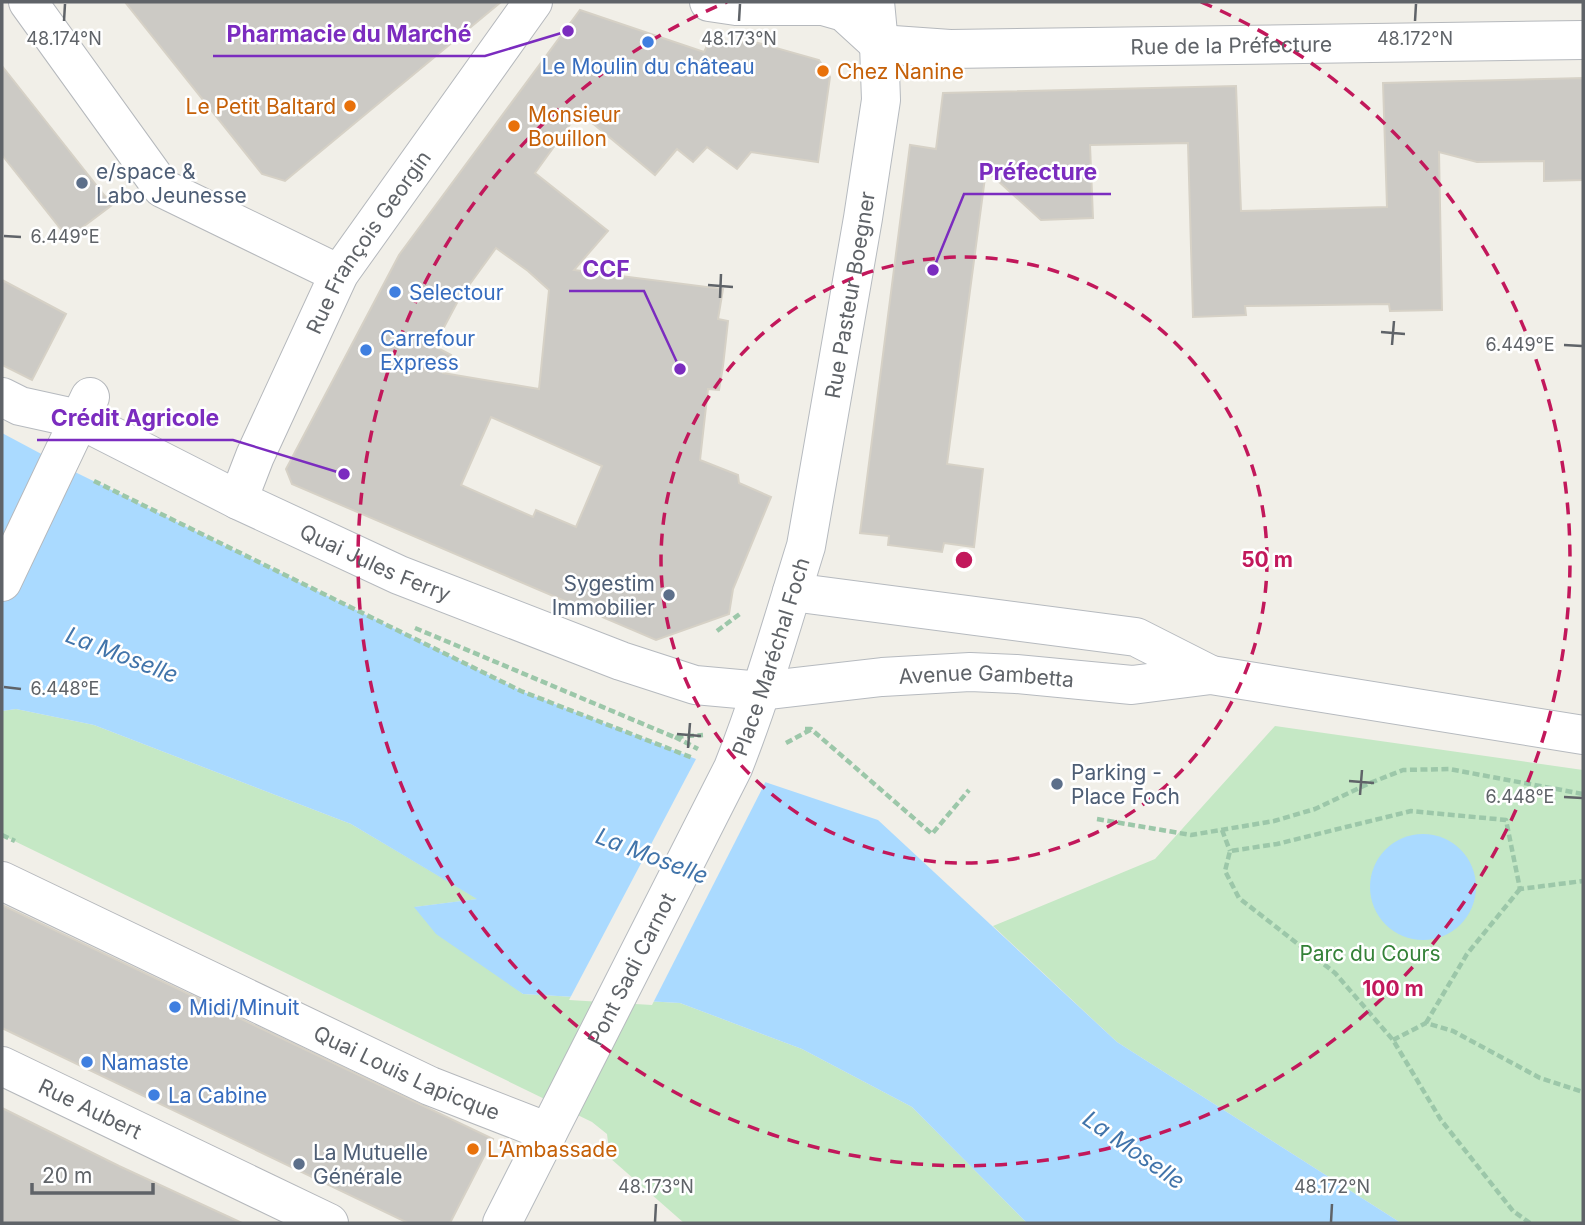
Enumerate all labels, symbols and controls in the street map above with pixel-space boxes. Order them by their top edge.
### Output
callout: Pharmacie du Marché [213,12,485,56]
text: Pharmacie du Marché [227,20,471,48]
text: 48.174°N [26,28,102,49]
text: 48.173°N [701,28,777,49]
text: 48.172°N [1377,28,1453,49]
street label: Rue de la Préfecture [1130,31,1332,59]
marker: Le Moulin du château [640,34,656,50]
place label: Le Moulin du château [541,54,755,79]
place label: Chez Nanine [837,59,964,84]
marker: Chez Nanine [815,63,831,79]
place label: Le Petit Baltard [186,94,336,119]
marker: Le Petit Baltard [342,98,358,114]
place label: Monsieur Bouillon [528,102,621,151]
marker: Monsieur Bouillon [506,118,522,134]
street label: Rue François Georgin [301,145,436,338]
callout: Préfecture [964,150,1111,194]
text: Préfecture [979,158,1097,186]
place label: e/space & Labo Jeunesse [96,159,247,208]
marker: e/space & Labo Jeunesse [74,175,90,191]
street label: Rue Pasteur Boegner [819,189,879,400]
text: 6.449°E [30,226,100,247]
callout: CCF [569,247,644,291]
text: CCF [582,255,630,283]
place label: Selectour [409,280,504,305]
marker: Selectour [387,284,403,300]
place label: Carrefour Express [380,326,475,375]
text: 6.449°E [1485,334,1555,355]
marker: Carrefour Express [358,342,374,358]
callout: Crédit Agricole [37,396,233,440]
text: Crédit Agricole [51,404,219,432]
street label: Quai Jules Ferry [296,518,454,606]
text: 50 m [1241,547,1293,572]
centre of rings [952,548,976,572]
street label: Place Maréchal Foch [727,554,814,759]
place label: Sygestim Immobilier [552,571,655,620]
marker: Sygestim Immobilier [661,587,677,603]
water label: La Moselle [62,621,182,689]
street label: Avenue Gambetta [898,659,1075,692]
text: 6.448°E [31,678,99,699]
place label: Parking - Place Foch [1071,760,1180,809]
marker: Parking - Place Foch [1049,776,1065,792]
text: 6.448°E [1486,786,1554,807]
water label: La Moselle [592,822,712,890]
street label: Pont Sadi Carnot [582,888,680,1049]
park label: Parc du Cours [1299,941,1441,966]
text: 100 m [1362,976,1424,1001]
place label: Midi/Minuit [189,995,300,1020]
marker: Midi/Minuit [167,999,183,1015]
street label: Quai Louis Lapicque [310,1020,504,1125]
place label: Namaste [101,1050,189,1075]
marker: Namaste [79,1054,95,1070]
street label: Rue Aubert [35,1073,146,1144]
place label: La Cabine [168,1083,267,1108]
marker: La Cabine [146,1087,162,1103]
water label: La Moselle [1078,1105,1190,1195]
place label: L’Ambassade [487,1137,617,1162]
place label: La Mutuelle Générale [313,1140,428,1189]
marker: L’Ambassade [465,1141,481,1157]
scale bar [32,1152,152,1196]
marker: La Mutuelle Générale [291,1156,307,1172]
text: 20 m [42,1163,92,1188]
text: 48.173°N [618,1176,694,1197]
text: 48.172°N [1294,1176,1370,1197]

